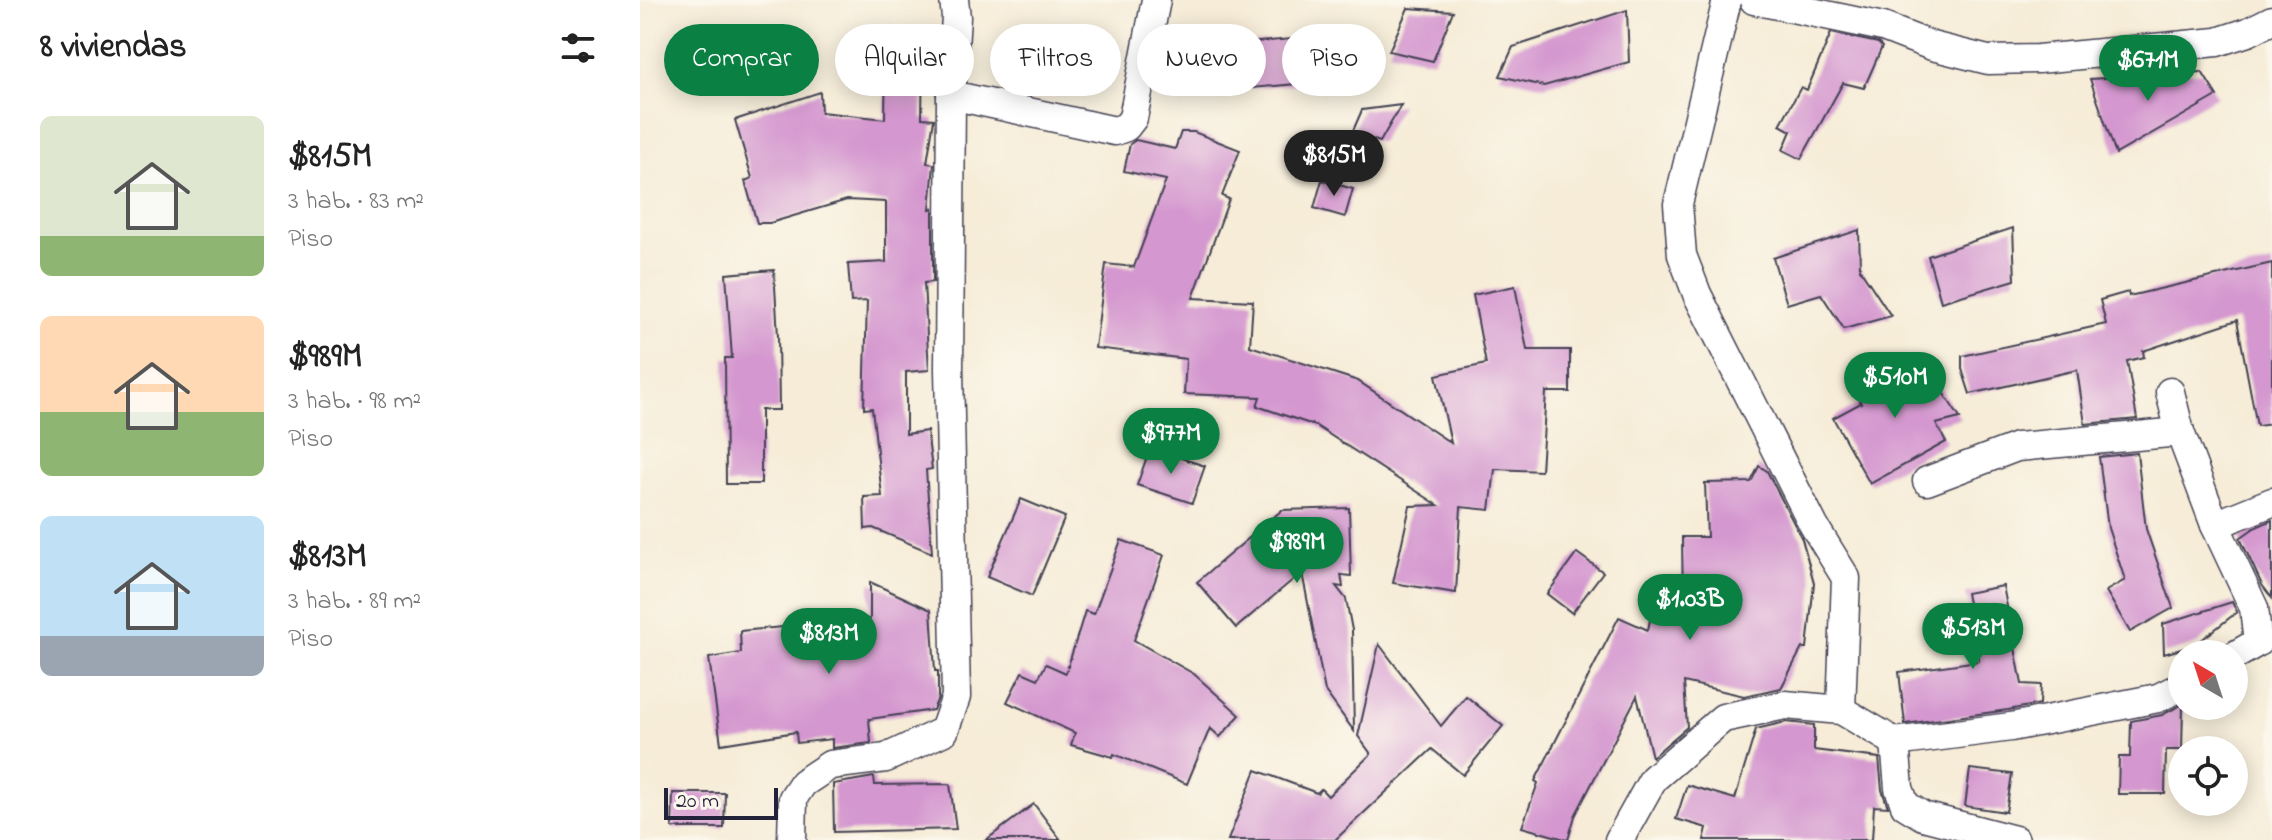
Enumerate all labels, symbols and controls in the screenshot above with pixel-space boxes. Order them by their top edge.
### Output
text: 8 viviendas [40,23,187,73]
chip: Comprar [664,24,819,96]
chip: Alquilar [835,24,974,96]
chip: Filtros [990,24,1121,96]
chip: Nuevo [1137,24,1266,96]
chip: Piso [1282,24,1386,96]
icon: filters [556,26,600,70]
pin: $671M [2092,35,2204,103]
text: $671M [2117,42,2179,80]
pin: $815M [1278,130,1390,198]
text: $815M [288,133,372,183]
text: $815M [1302,137,1366,175]
icon: home [104,148,200,244]
text: 3 hab. · 83 m² [288,183,424,221]
text: Piso [288,221,333,259]
text: $989M [288,333,362,383]
icon: home [104,348,200,444]
pin: $510M [1839,352,1951,420]
text: $510M [1862,359,1928,397]
text: 3 hab. · 98 m² [288,383,421,421]
pin: $977M [1115,408,1227,476]
text: $977M [1141,415,1201,453]
text: Piso [288,421,333,459]
pin: $989M [1241,517,1353,585]
text: $989M [1269,524,1325,562]
text: $813M [288,533,367,583]
icon: home [104,548,200,644]
pin: $1.03B [1625,574,1755,642]
text: $1.03B [1656,581,1724,619]
text: 3 hab. · 89 m² [288,583,421,621]
pin: $513M [1917,603,2029,671]
pin: $813M [773,608,885,676]
text: $513M [1940,610,2006,648]
text: $813M [799,615,859,653]
text: Piso [288,621,333,659]
north arrow [2168,640,2248,720]
map controls [2168,640,2248,816]
button: locate [2168,736,2248,816]
scale bar [664,784,778,820]
text: 20 m [676,786,719,818]

